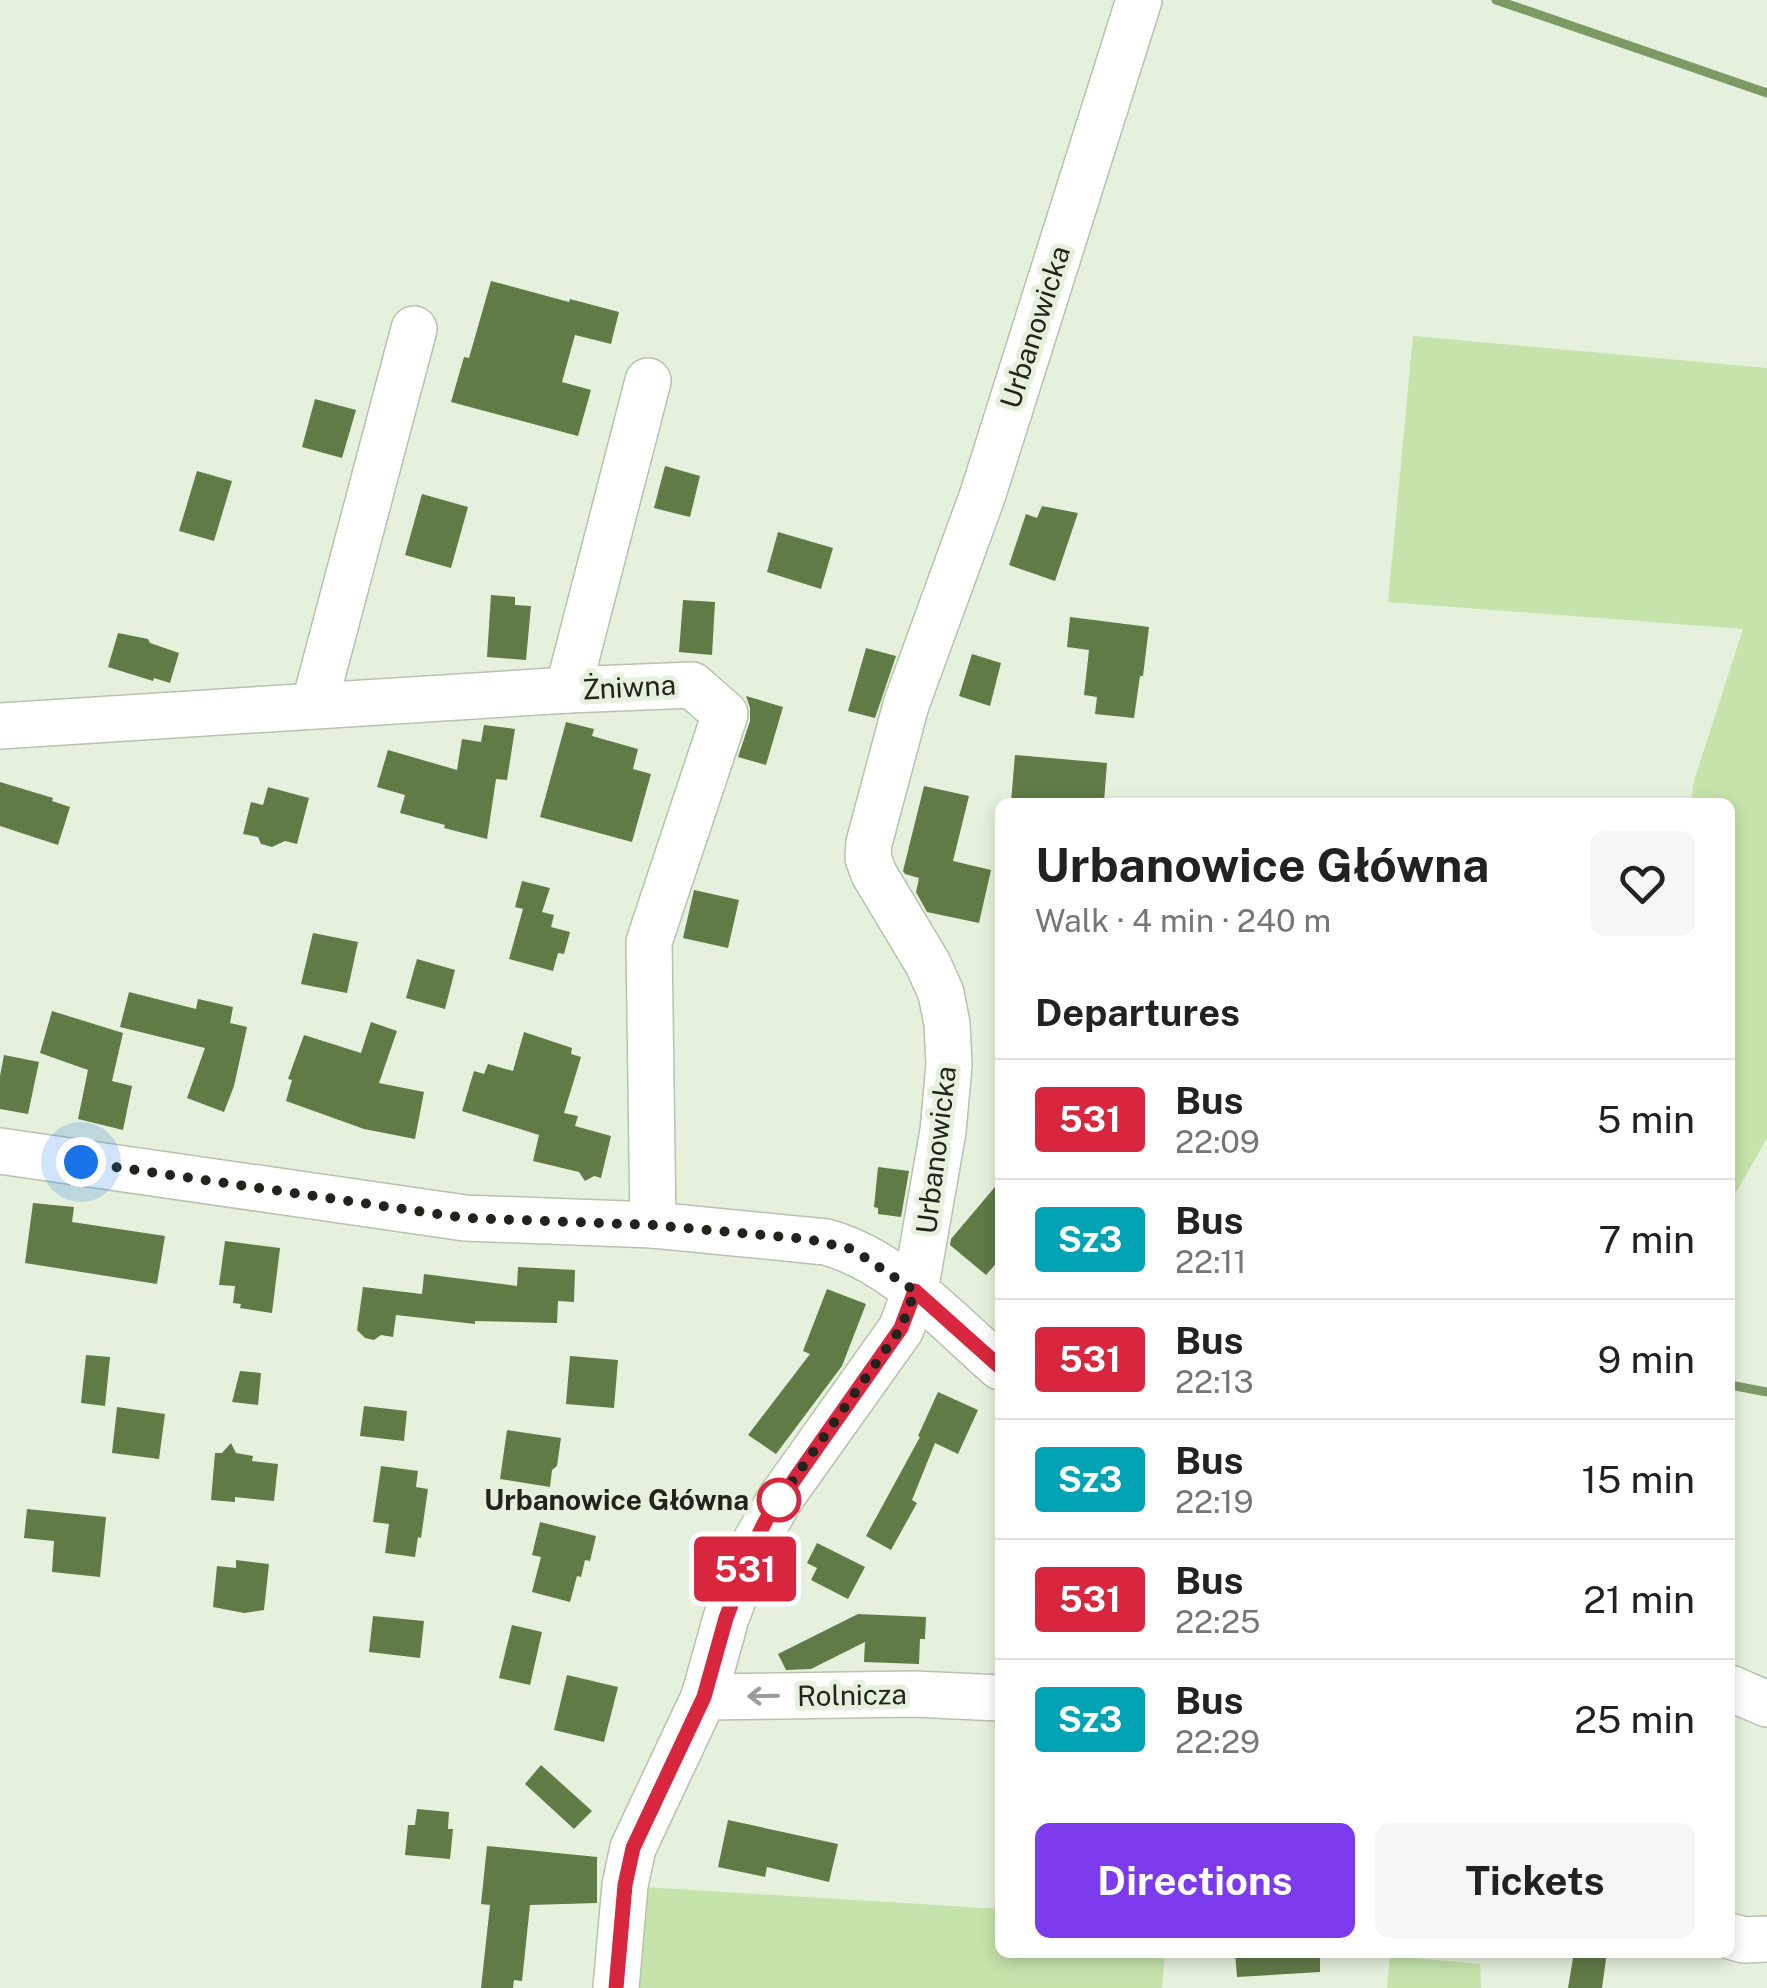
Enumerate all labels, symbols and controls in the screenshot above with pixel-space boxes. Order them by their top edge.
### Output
street label: Urbanowicka [993,241,1076,412]
street label: Żniwna [581,668,677,705]
button: heart [1590,831,1695,936]
text: Urbanowice Główna [1035,836,1489,893]
text: Walk · 4 min · 240 m [1035,902,1331,939]
text: Departures [1035,990,1240,1035]
street label: Urbanowicka [909,1064,962,1236]
text: Bus [1175,1078,1244,1123]
text: 5 min [1597,1097,1695,1142]
text: 531 [1059,1099,1121,1140]
text: 22:09 [1175,1123,1260,1160]
your location [56,1137,106,1187]
text: Bus [1175,1198,1244,1243]
text: 7 min [1598,1217,1695,1262]
text: Sz3 [1058,1219,1122,1260]
text: 22:11 [1175,1243,1246,1280]
text: Bus [1175,1318,1244,1363]
text: 9 min [1598,1337,1695,1382]
text: 531 [1059,1339,1121,1380]
text: 22:13 [1175,1363,1254,1400]
text: Bus [1175,1438,1244,1483]
text: 15 min [1582,1457,1695,1502]
text: Sz3 [1058,1459,1122,1500]
marker: Urbanowice Główna [758,1479,800,1521]
place label: Urbanowice Główna [484,1483,749,1516]
text: 22:19 [1175,1483,1253,1520]
line badge: 531 [688,1536,802,1602]
text: 531 [714,1549,776,1590]
text: Bus [1175,1558,1244,1603]
text: 21 min [1583,1577,1695,1622]
text: 531 [1059,1579,1121,1620]
text: 22:25 [1175,1603,1261,1640]
street label: Rolnicza [797,1677,907,1712]
text: Bus [1175,1678,1244,1723]
one-way arrow [747,1686,780,1706]
text: 25 min [1574,1697,1695,1742]
text: Sz3 [1058,1699,1122,1740]
text: 22:29 [1175,1723,1260,1760]
button: Directions [1035,1823,1355,1938]
button: Tickets [1375,1823,1695,1938]

